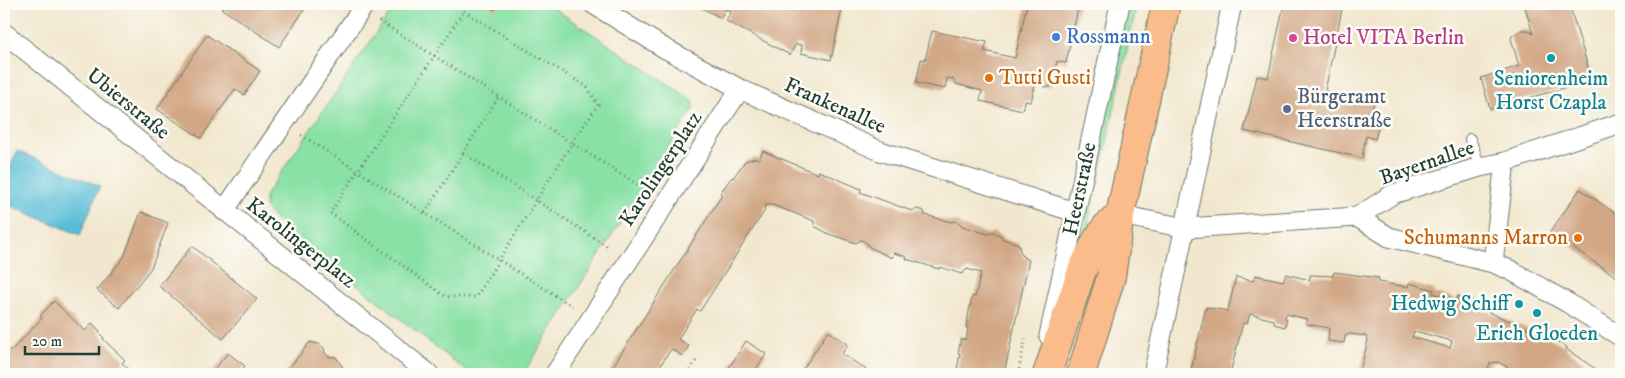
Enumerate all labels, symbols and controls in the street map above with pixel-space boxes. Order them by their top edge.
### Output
place label: Rossmann [1066,24,1151,50]
place label: Hotel VITA Berlin [1303,25,1464,51]
marker: Rossmann [1050,31,1062,43]
marker: Hotel VITA Berlin [1287,32,1299,44]
marker: Seniorenheim Horst Czapla [1545,52,1557,64]
street label: Ubierstraße [81,62,175,146]
place label: Tutti Gusti [999,65,1091,91]
place label: Seniorenheim Horst Czapla [1494,66,1608,116]
street label: Frankenallee [780,72,890,140]
marker: Tutti Gusti [983,72,995,84]
place label: Bürgeramt Heerstraße [1297,84,1392,134]
marker: Bürgeramt Heerstraße [1281,103,1293,115]
street label: Karolingerplatz [614,106,708,232]
street label: Bayernallee [1376,135,1478,191]
street label: Heerstraße [1057,140,1103,238]
street label: Karolingerplatz [241,192,361,294]
place label: Schumanns Marron [1404,225,1568,251]
marker: Schumanns Marron [1572,232,1584,244]
place label: Hedwig Schiff [1391,291,1512,317]
marker: Hedwig Schiff [1513,298,1525,310]
marker: Erich Gloeden [1531,307,1543,319]
place label: Erich Gloeden [1476,321,1598,347]
scale bar [25,323,99,355]
text: 20 m [32,332,62,351]

